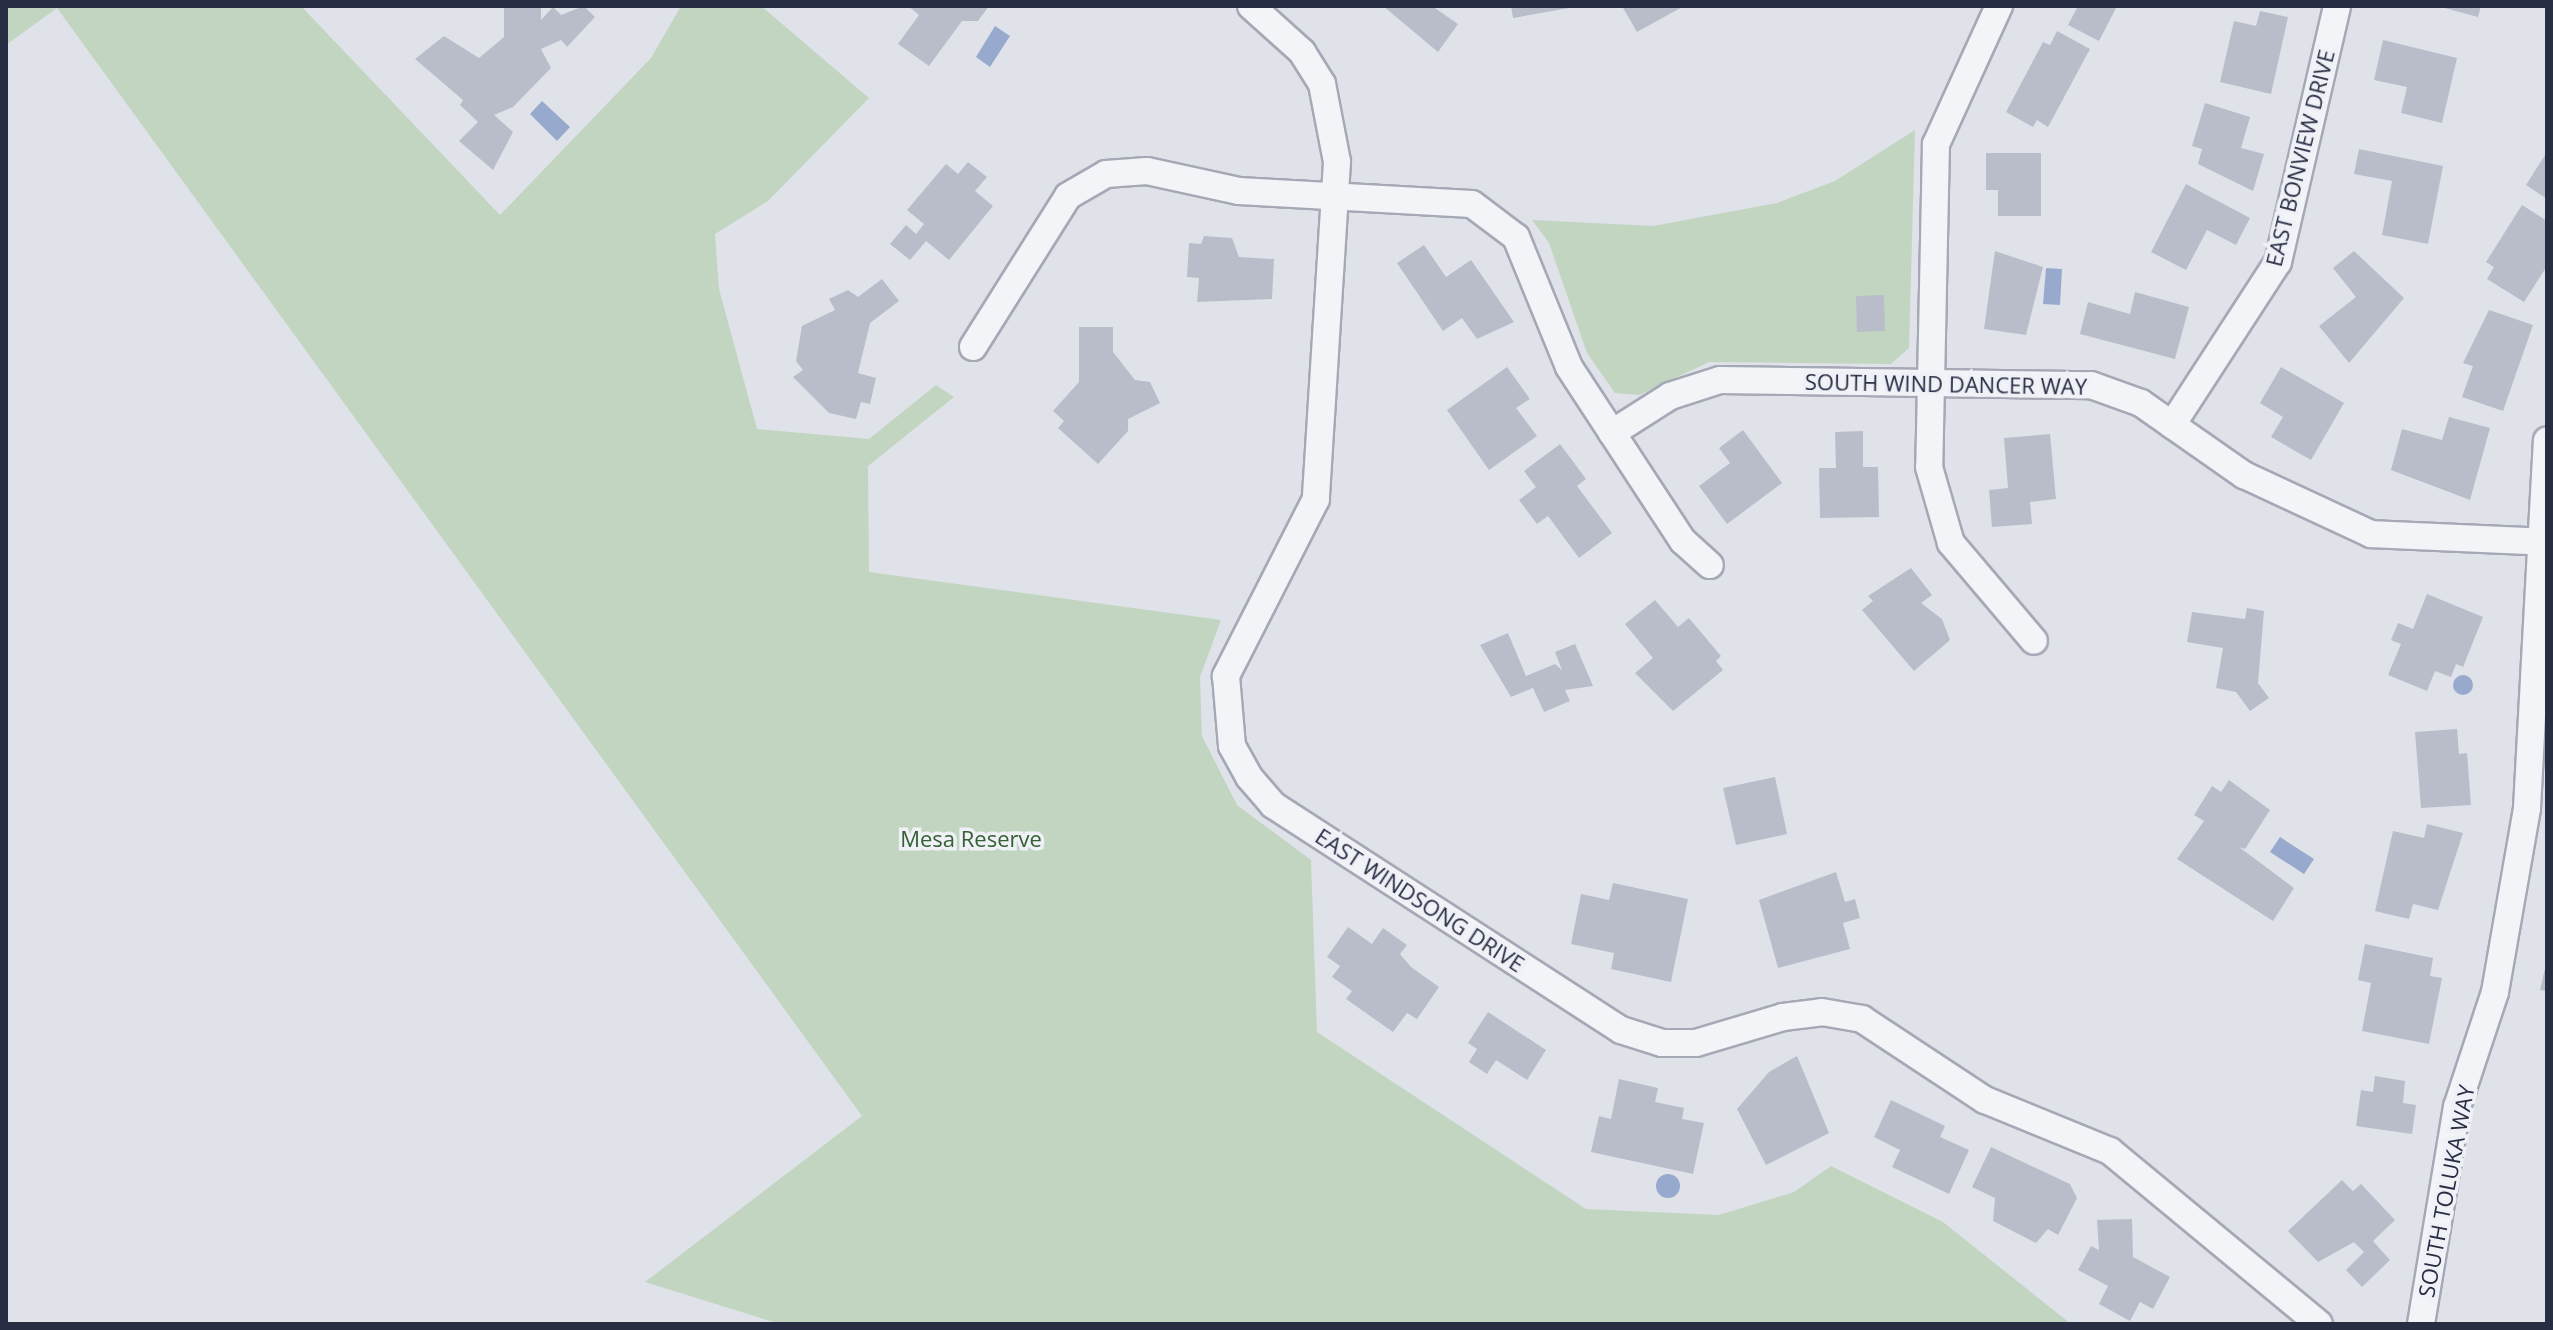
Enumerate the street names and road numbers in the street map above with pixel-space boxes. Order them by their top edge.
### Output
street label: EAST BONVIEW DRIVE [2260,47,2340,269]
street label: SOUTH WIND DANCER WAY [1805,368,2087,400]
street label: EAST WINDSONG DRIVE [1311,823,1529,977]
street label: SOUTH TOLUKA WAY [2412,1083,2480,1299]

